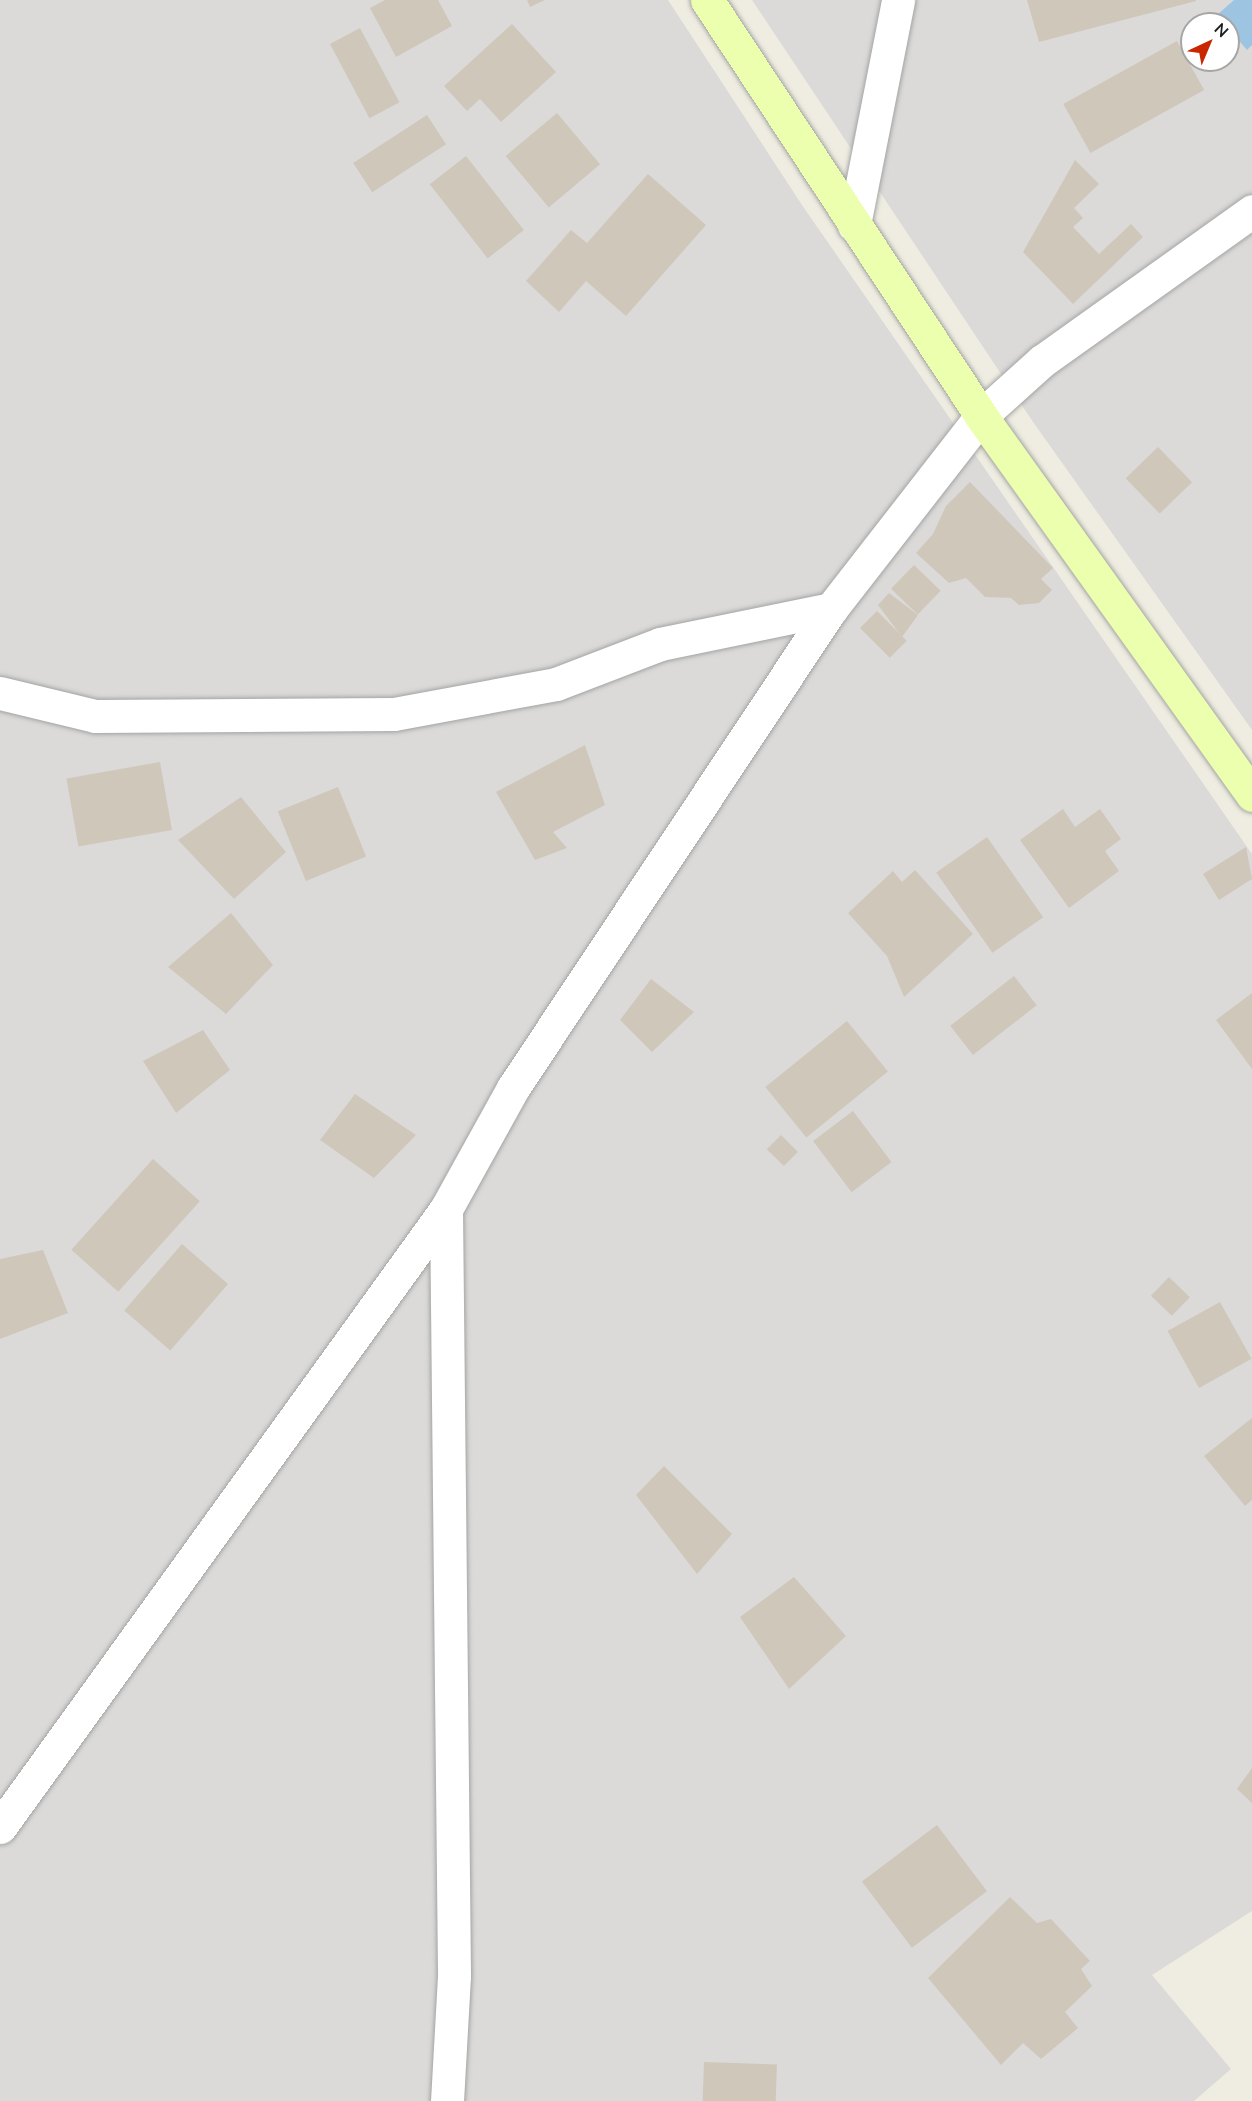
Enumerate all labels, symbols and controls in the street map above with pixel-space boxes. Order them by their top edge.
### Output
north arrow [1180,12,1240,72]
text: N [1209,18,1233,43]

